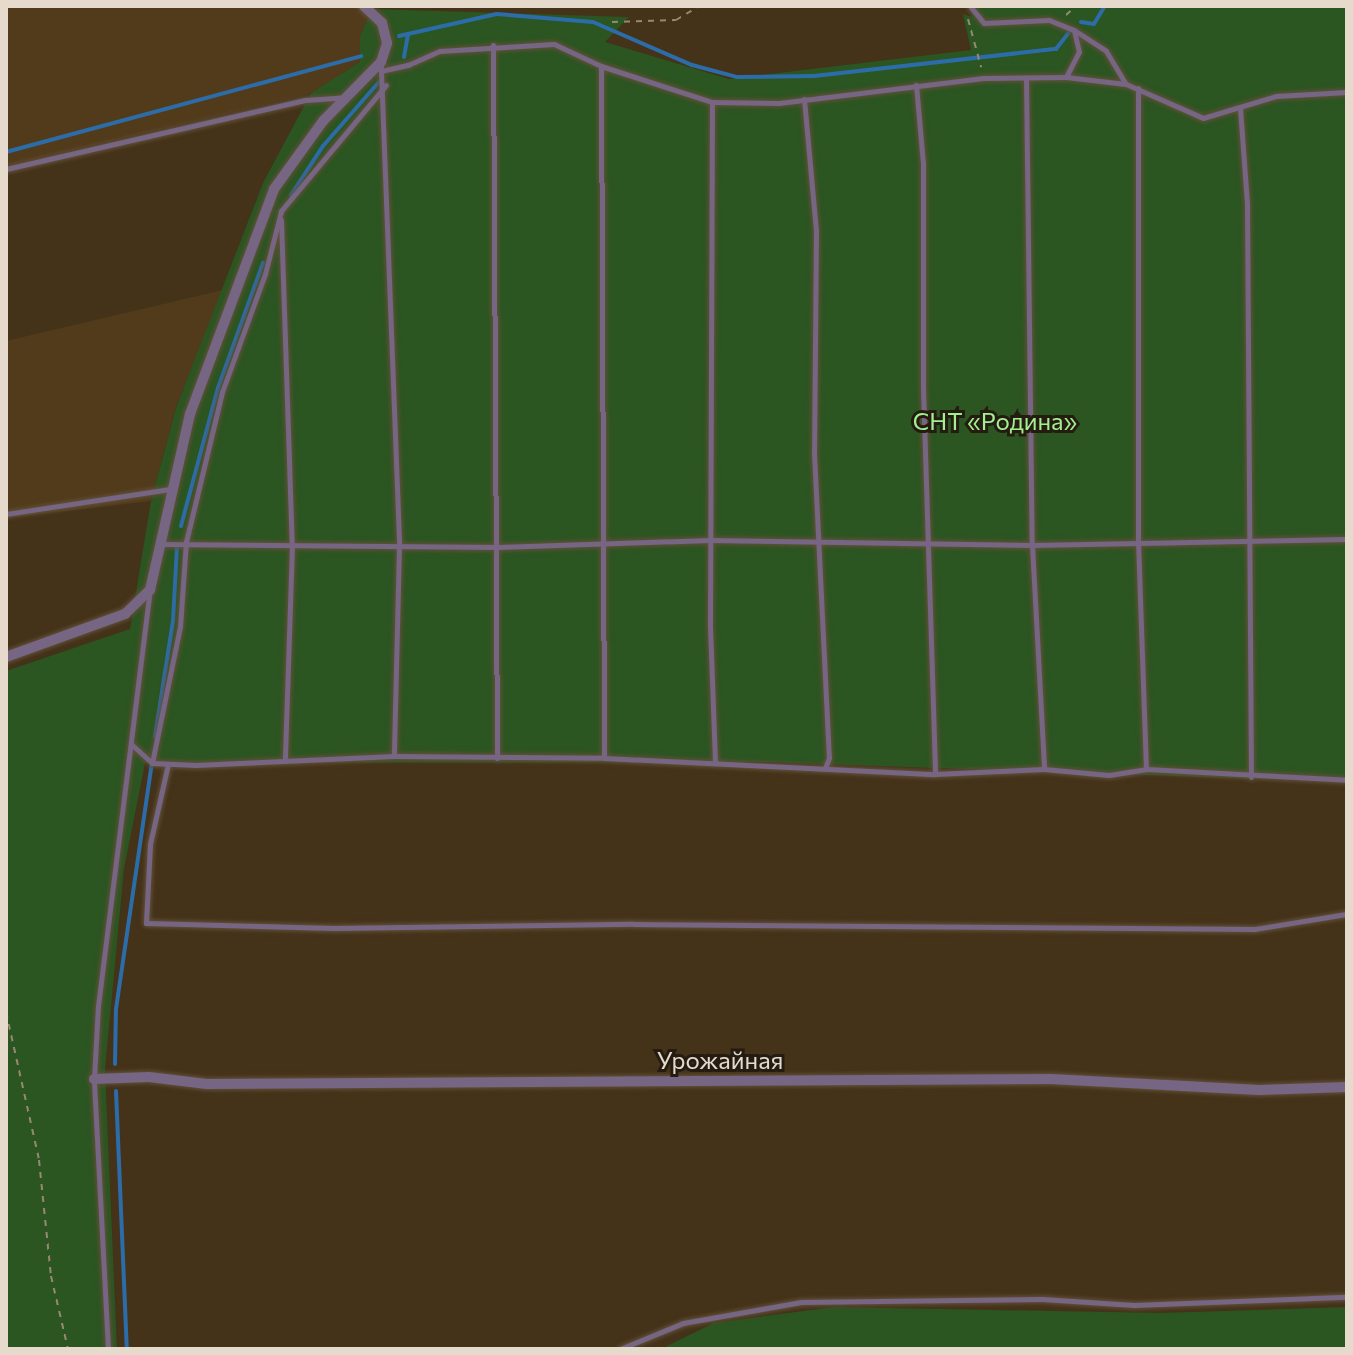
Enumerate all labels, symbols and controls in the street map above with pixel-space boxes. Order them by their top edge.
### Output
park label: СНТ «Родина» [913,407,1077,435]
street label: Урожайная [657,1046,783,1074]

